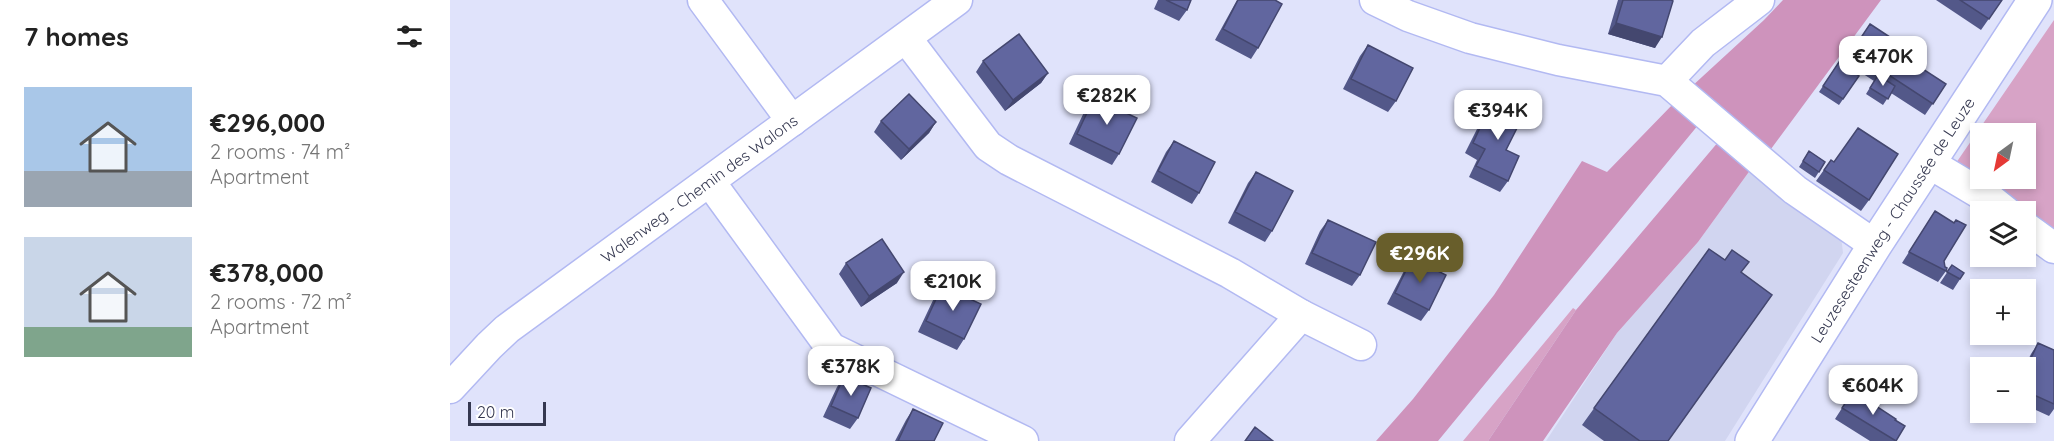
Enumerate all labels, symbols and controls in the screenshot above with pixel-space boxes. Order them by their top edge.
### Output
text: 7 homes [24,20,129,53]
icon: filters [393,20,426,53]
pin: €470K [1841,36,1925,87]
text: €470K [1853,43,1913,68]
pin: €282K [1065,75,1149,126]
text: €282K [1077,82,1137,107]
pin: €394K [1456,90,1540,141]
street label: Leuzesesteenweg - Chaussée de Leuze [1806,93,1979,346]
text: €394K [1468,97,1528,122]
text: €296,000 [210,106,325,139]
street label: Walenweg - Chemin des Walons [597,110,801,267]
icon: home [72,111,144,183]
north arrow [1970,123,2036,189]
map controls [1970,123,2036,423]
text: 2 rooms · 74 m² [210,139,350,164]
text: Apartment [210,164,310,189]
button: layers [1970,201,2036,267]
pin: €296K [1378,233,1462,284]
text: €296K [1390,240,1450,265]
text: €378,000 [210,256,324,289]
icon: home [72,261,144,333]
pin: €210K [911,261,995,312]
text: €210K [924,268,982,293]
button: + [1970,279,2036,345]
text: 2 rooms · 72 m² [210,289,352,314]
text: Apartment [210,314,310,339]
pin: €378K [809,346,893,397]
text: €378K [822,353,880,378]
button: − [1970,357,2036,423]
pin: €604K [1831,365,1915,416]
text: €604K [1843,372,1903,397]
scale bar [468,399,546,426]
text: 20 m [477,402,514,422]

